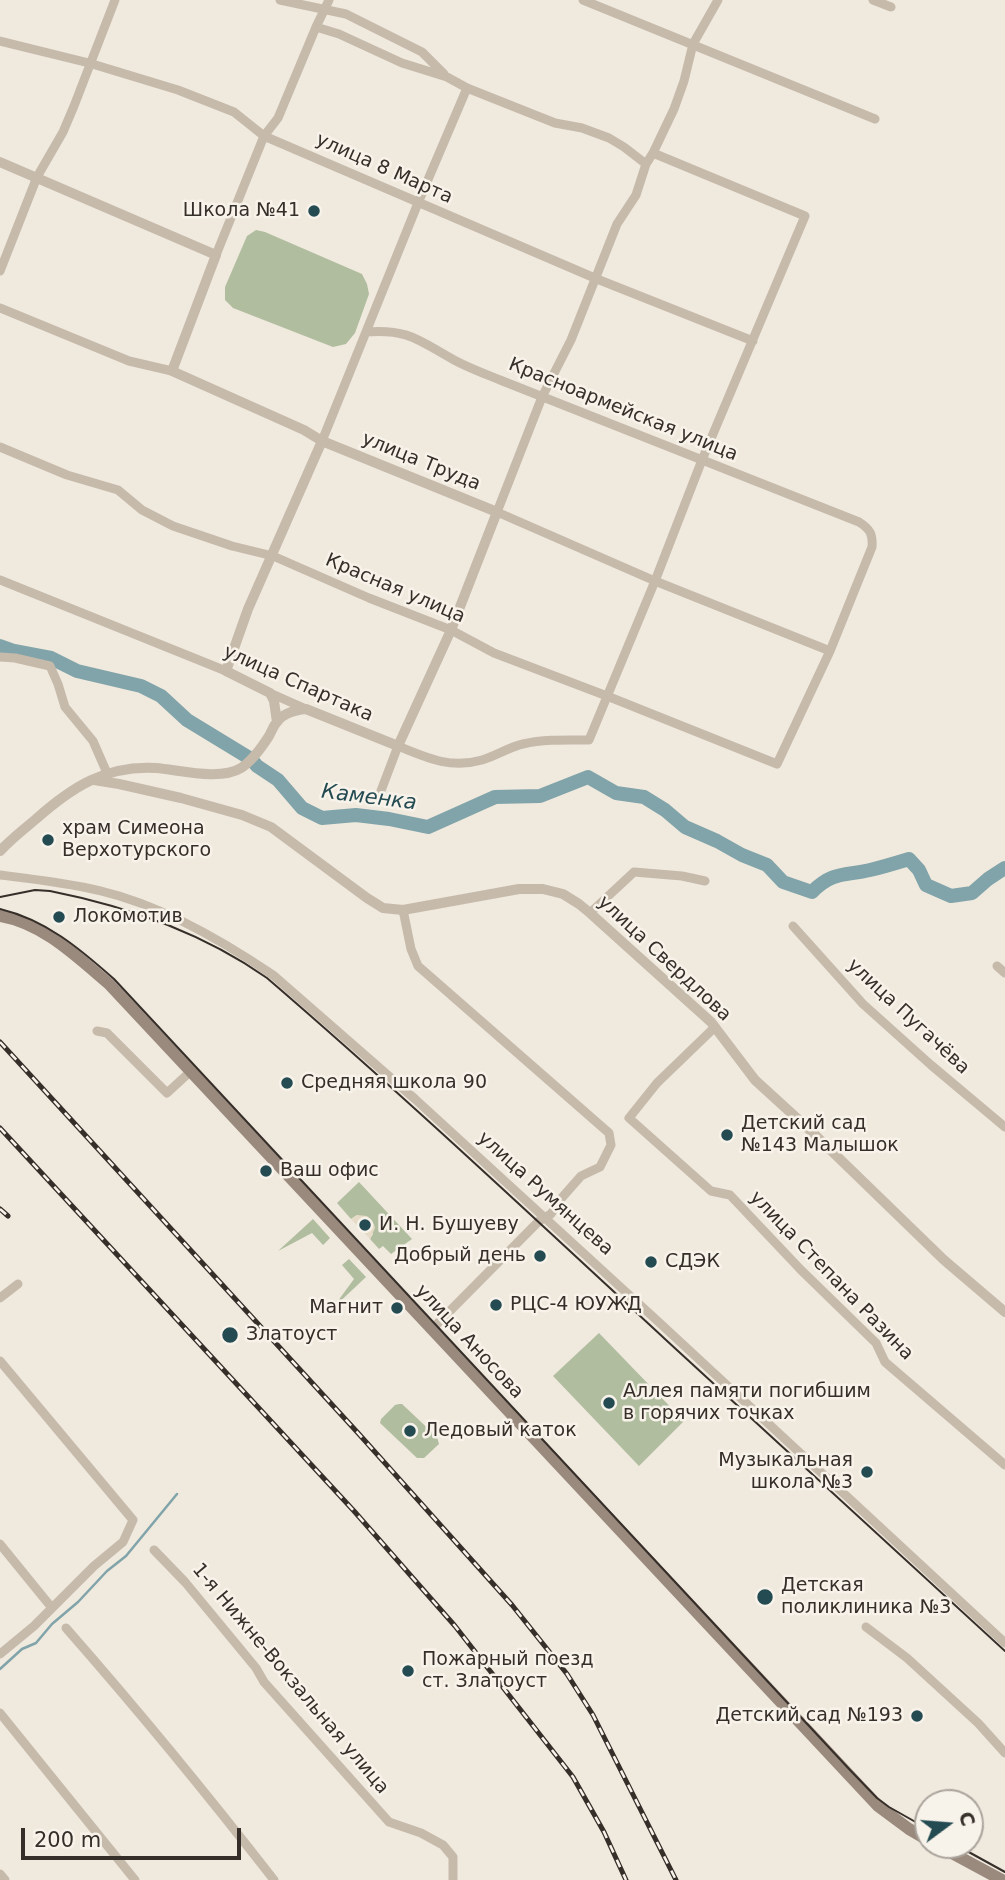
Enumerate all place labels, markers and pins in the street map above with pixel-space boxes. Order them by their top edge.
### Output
place label: Школа №41 [183,200,300,222]
marker: Школа №41 [306,203,322,219]
place label: храм Симеона Верхотурского [62,818,211,862]
marker: храм Симеона Верхотурского [40,832,56,848]
place label: Локомотив [73,906,183,928]
marker: Локомотив [51,909,67,925]
place label: Средняя школа 90 [301,1072,487,1094]
marker: Средняя школа 90 [279,1075,295,1091]
place label: Детский сад №143 Малышок [741,1113,899,1157]
marker: Детский сад №143 Малышок [719,1127,735,1143]
place label: Ваш офис [280,1160,379,1182]
marker: Ваш офис [258,1163,274,1179]
place label: И. Н. Бушуеву [379,1214,519,1236]
marker: И. Н. Бушуеву [357,1217,373,1233]
place label: Добрый день [394,1245,526,1267]
marker: Добрый день [532,1248,548,1264]
place label: СДЭК [665,1251,720,1273]
marker: СДЭК [643,1254,659,1270]
place label: РЦС-4 ЮУЖД [510,1294,642,1316]
place label: Магнит [309,1297,383,1319]
marker: РЦС-4 ЮУЖД [488,1297,504,1313]
marker: Магнит [389,1300,405,1316]
place label: Златоуст [246,1324,337,1346]
marker: Златоуст [220,1325,240,1345]
place label: Аллея памяти погибшим в горячих точках [623,1381,871,1425]
marker: Аллея памяти погибшим в горячих точках [601,1395,617,1411]
place label: Ледовый каток [424,1420,577,1442]
marker: Ледовый каток [402,1423,418,1439]
place label: Музыкальная школа №3 [718,1450,853,1494]
marker: Музыкальная школа №3 [859,1464,875,1480]
place label: Детская поликлиника №3 [781,1575,951,1619]
marker: Детская поликлиника №3 [755,1587,775,1607]
place label: Пожарный поезд ст. Златоуст [422,1649,594,1693]
marker: Пожарный поезд ст. Златоуст [400,1663,416,1679]
place label: Детский сад №193 [715,1705,903,1727]
marker: Детский сад №193 [909,1708,925,1724]

